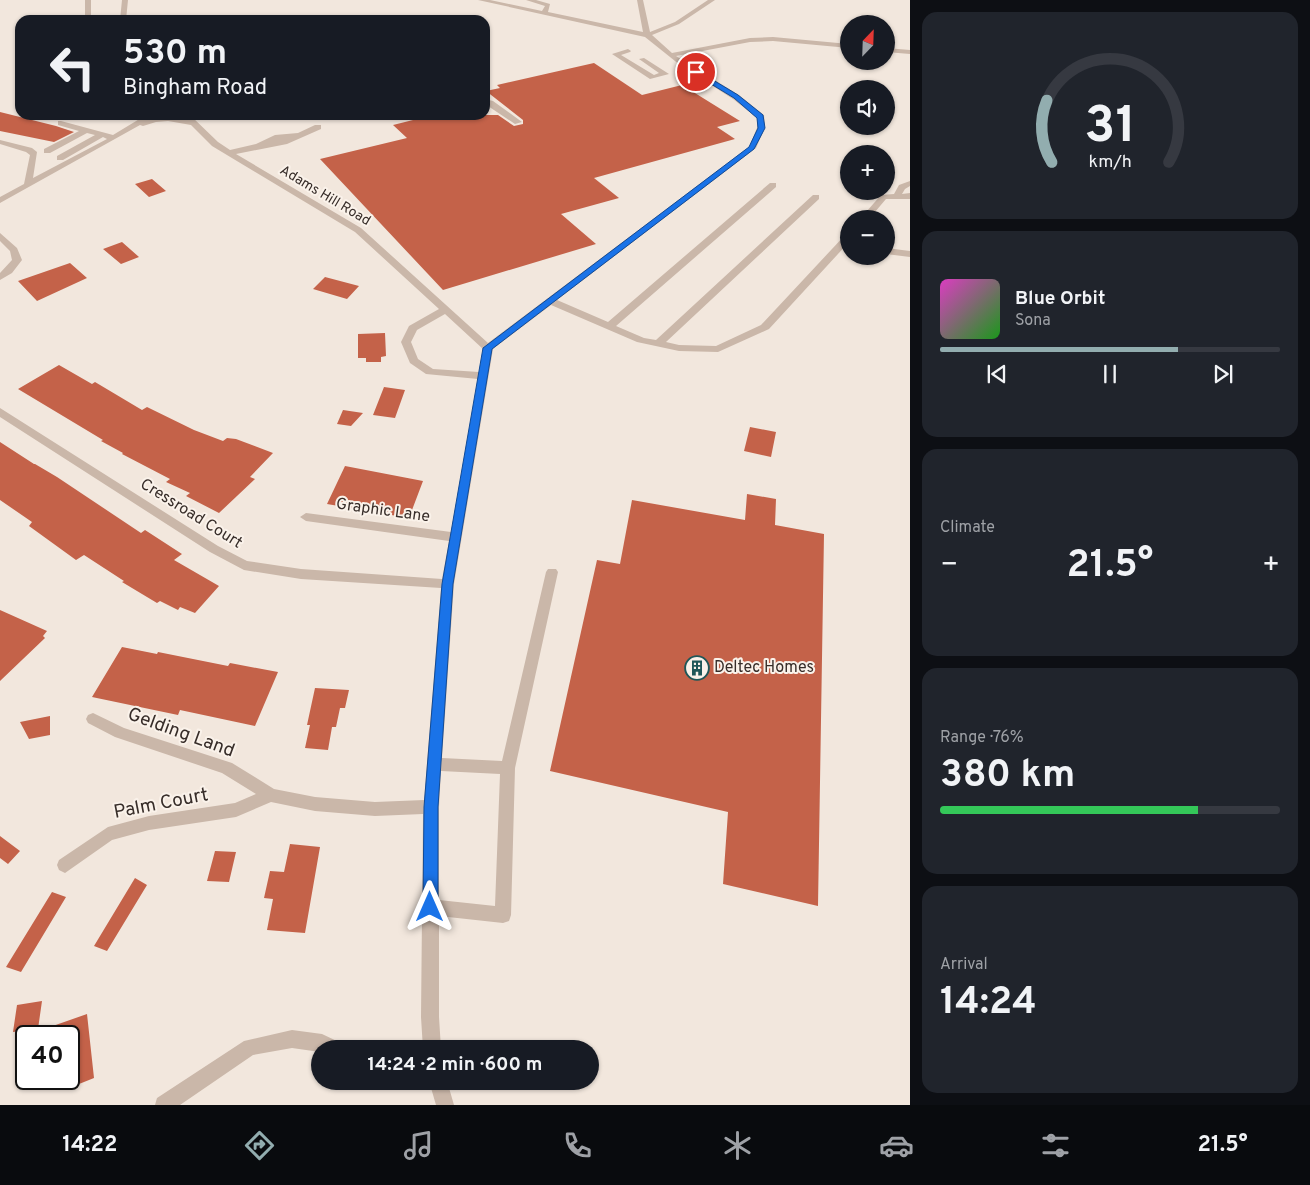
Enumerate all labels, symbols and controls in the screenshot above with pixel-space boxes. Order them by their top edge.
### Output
north arrow [840,15,895,70]
map controls [840,15,895,265]
text: 530 m [123,32,227,76]
icon: left [40,35,105,100]
pin [675,51,717,93]
icon: arrive [682,58,710,86]
text: Bingham Road [123,75,267,102]
button: sound [840,80,895,135]
text: 31 [1084,95,1136,161]
button: + [840,145,895,200]
text: km/h [1088,151,1132,174]
street label: Adams Hill Road [277,162,373,230]
button: − [840,210,895,265]
text: Blue Orbit [1015,287,1105,311]
text: Sona [1015,311,1051,331]
icon: previous [983,360,1011,388]
icon: pause [1096,360,1124,388]
icon: next [1209,360,1237,388]
street label: Cressroad Court [136,475,246,553]
street label: Graphic Lane [335,494,431,528]
text: Climate [940,518,995,538]
text: 21.5° [1067,542,1153,591]
text: − [940,548,958,584]
text: + [1262,548,1280,584]
building icon: Deltec Homes [684,655,710,681]
place label: Deltec Homes [714,658,814,678]
street label: Gelding Land [124,702,238,764]
text: Range · 76% [940,728,1024,748]
text: 380 km [940,752,1075,801]
street label: Palm Court [112,783,210,825]
position arrow [403,880,455,932]
text: Arrival [940,955,988,975]
text: 14:24 [940,979,1037,1028]
speed limit sign: 40 [15,1025,80,1090]
text: 14:24 · 2 min · 600 m [367,1053,543,1077]
icon: directions [242,1128,277,1163]
icon: music [401,1128,436,1163]
icon: phone [560,1128,595,1163]
icon: climate [720,1128,755,1163]
icon: car [879,1128,914,1163]
icon: filters [1038,1128,1073,1163]
text: 14:22 [62,1132,117,1159]
text: 21.5° [1197,1132,1248,1159]

